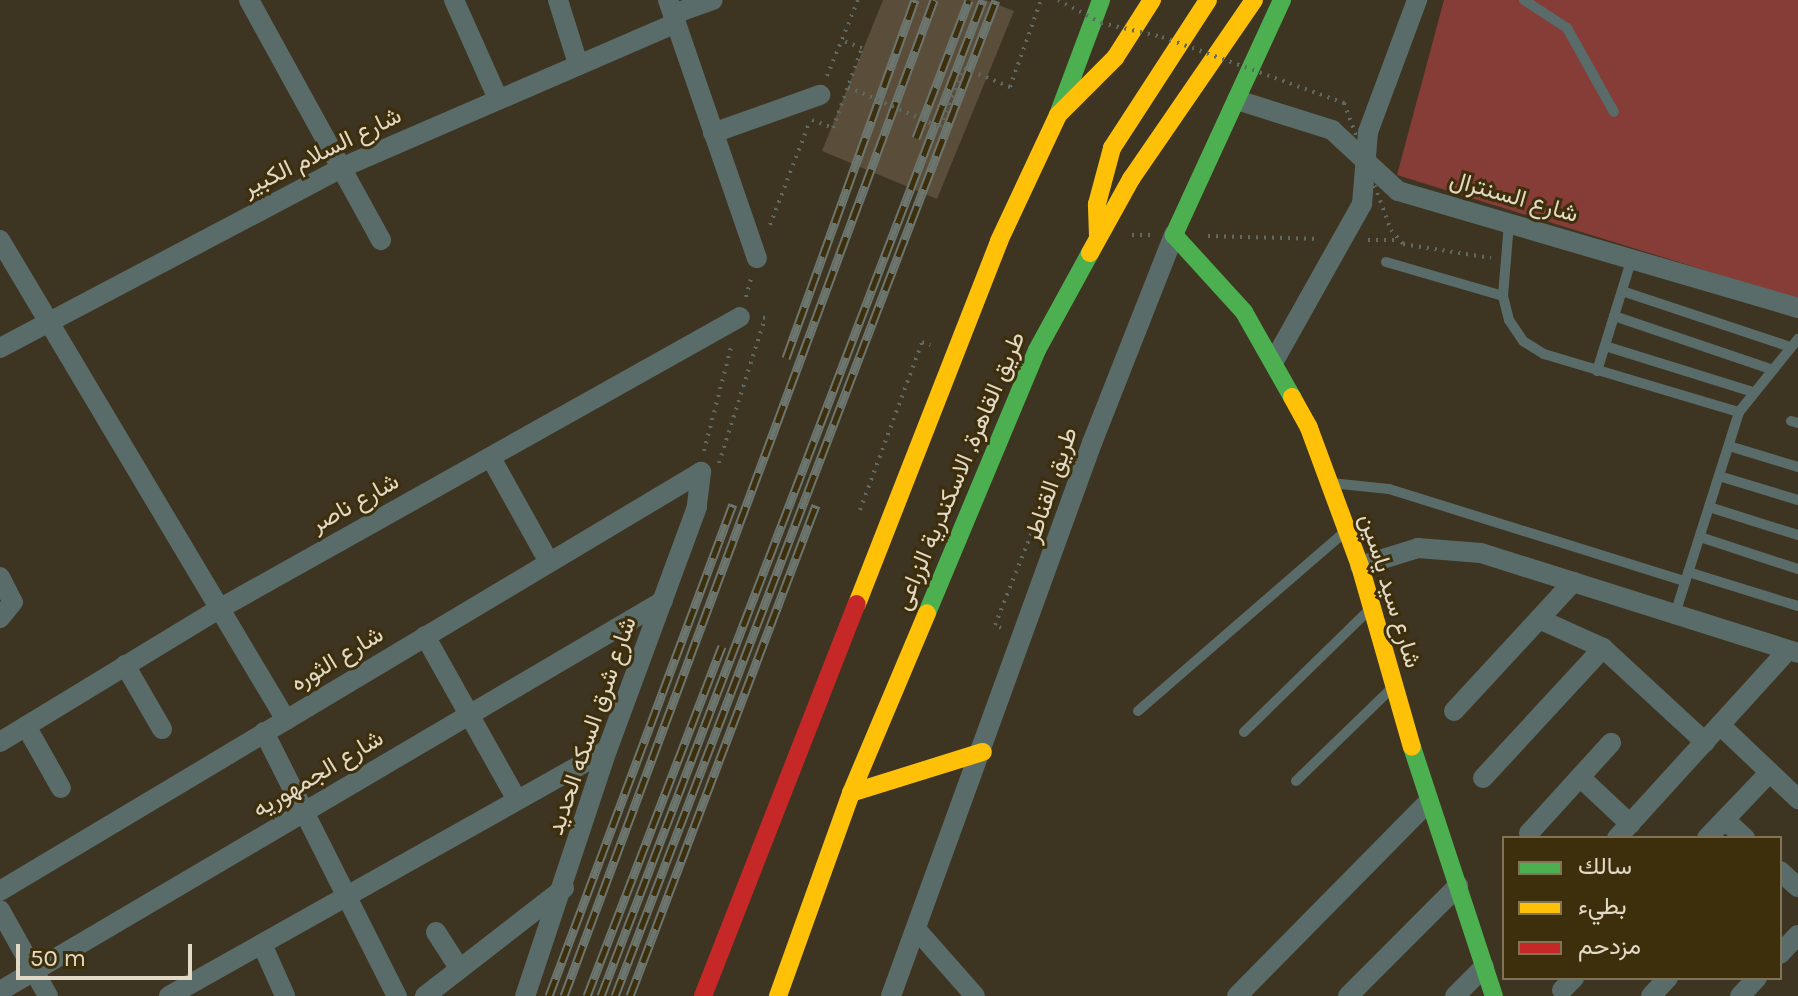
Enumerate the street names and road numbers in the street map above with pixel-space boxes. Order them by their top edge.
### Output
street label: شارع السلام الكبير [238,101,406,203]
street label: شارع السنترال [1447,165,1581,229]
street label: طريق القاهرة, الاسكندرية الزراعى [888,327,1032,615]
street label: طريق القناطر [1018,423,1084,547]
street label: شارع ناصر [306,467,404,539]
street label: شارع سيد ياسين [1353,510,1427,672]
street label: شارع شرق السكه الحديد [541,613,643,839]
street label: شارع الثوره [285,620,389,698]
street label: شارع الجمهوريه [247,724,389,824]

